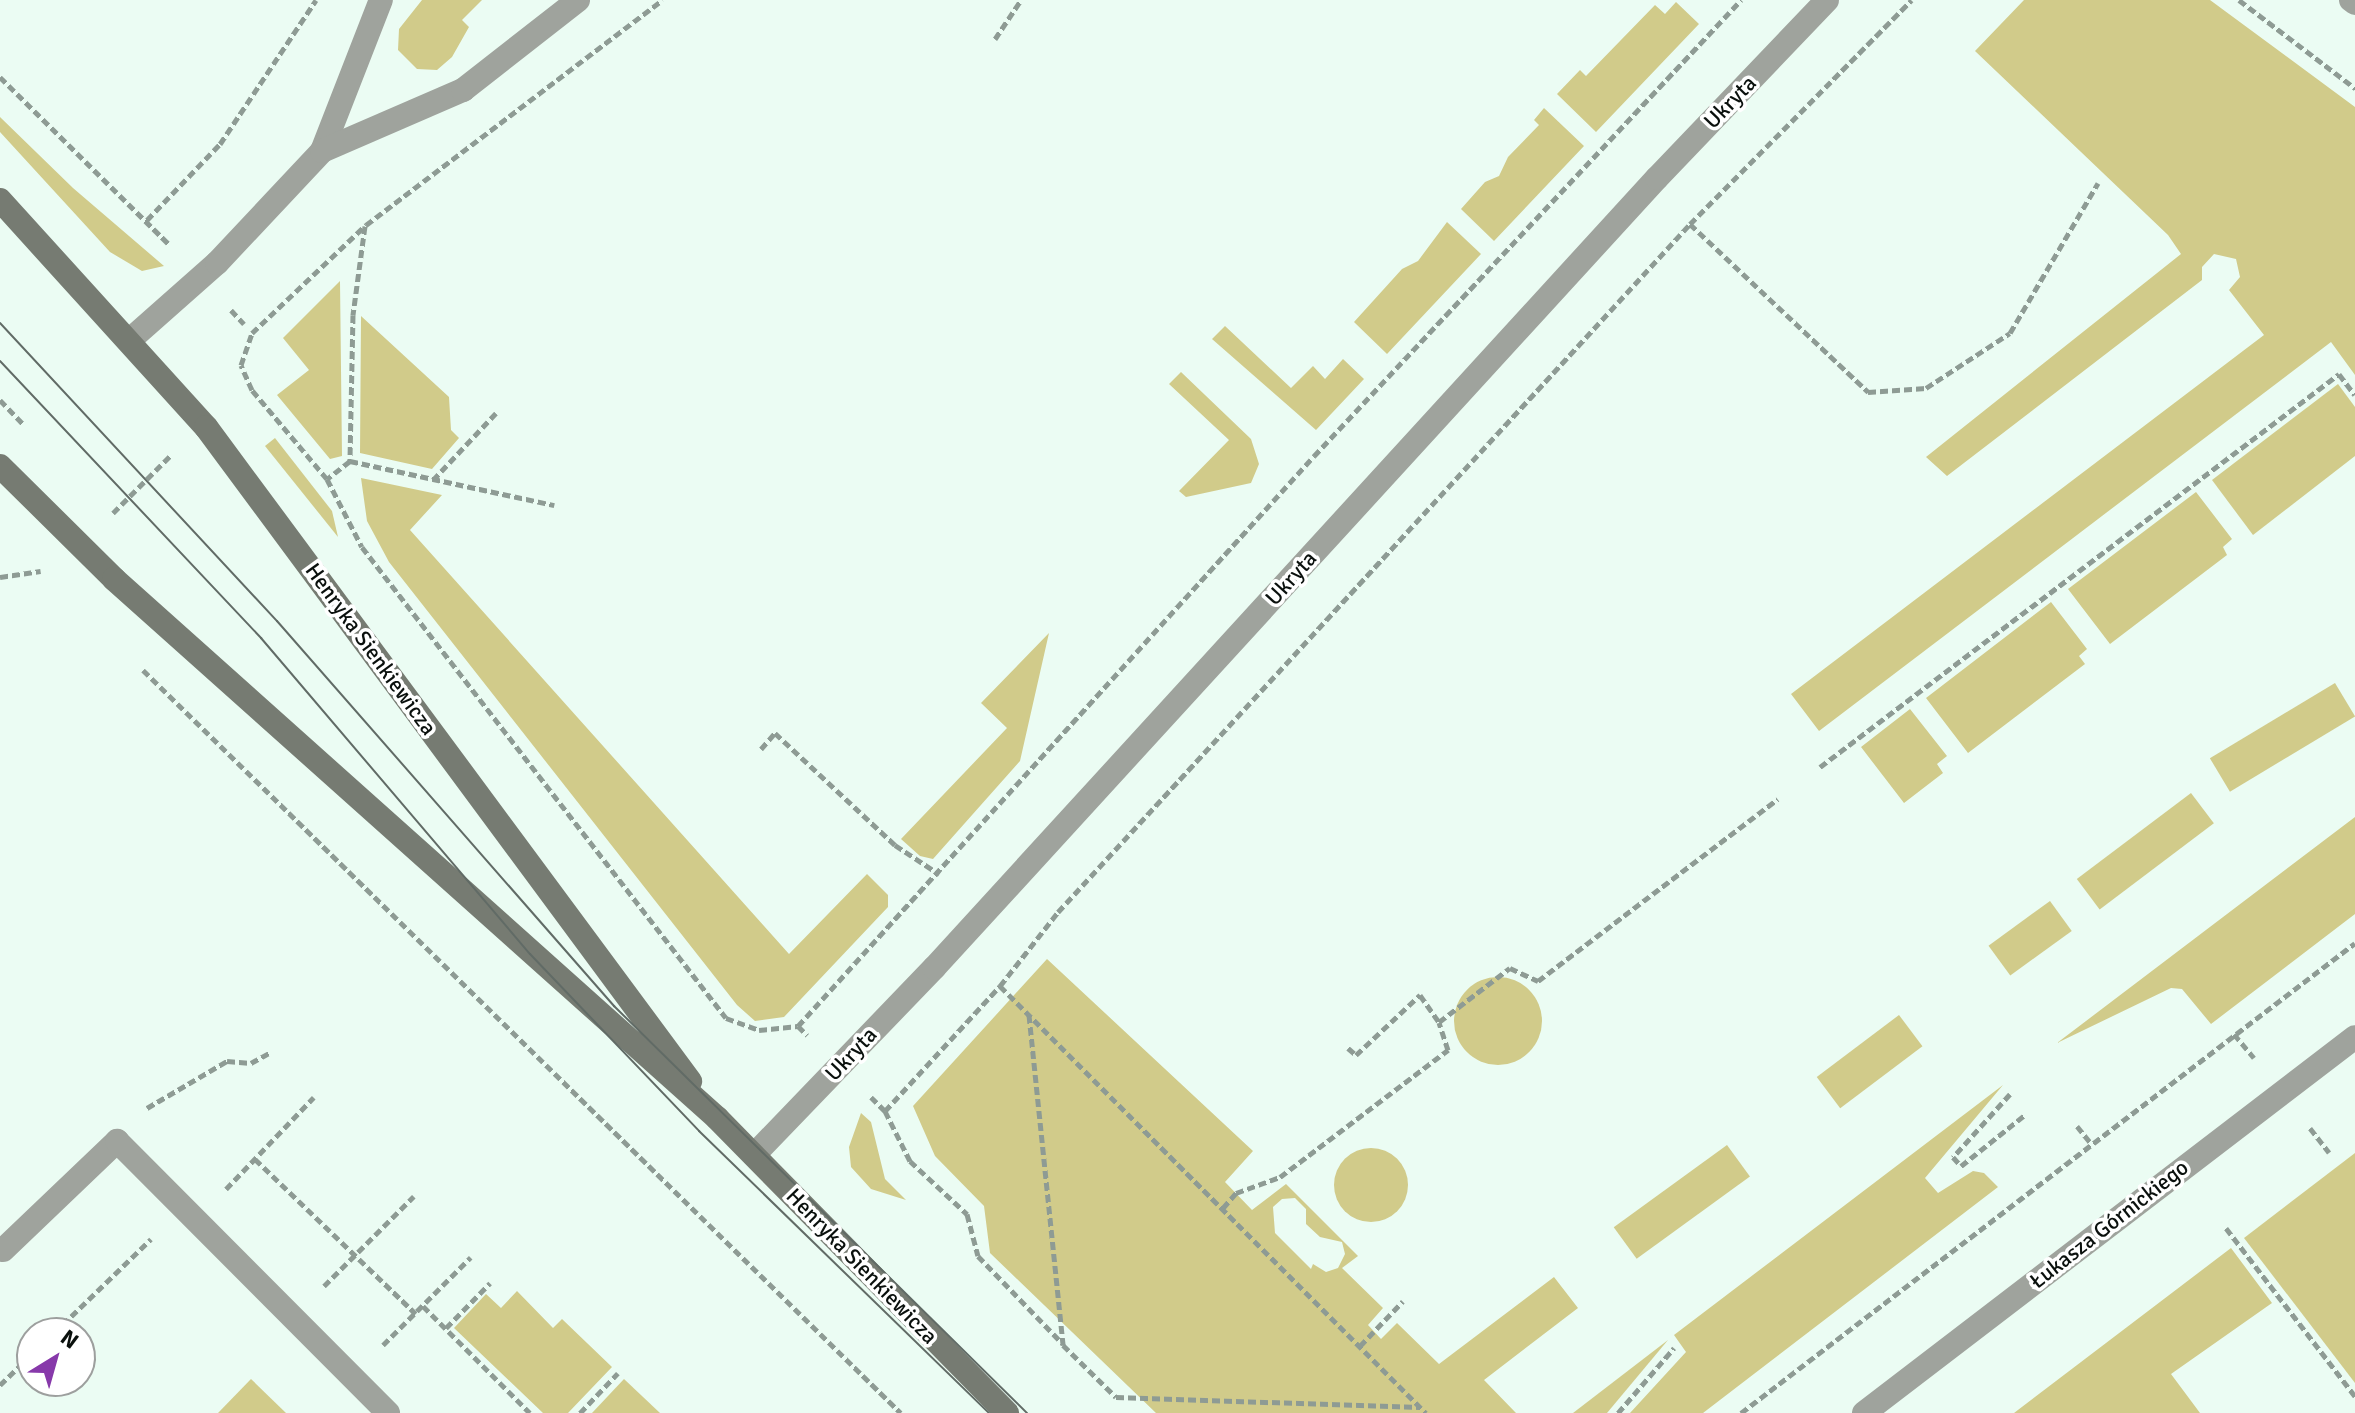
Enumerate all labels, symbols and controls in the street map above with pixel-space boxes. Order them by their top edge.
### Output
street label: Ukryta [1698,70,1762,134]
street label: Ukryta [1260,545,1322,611]
street label: Henryka Sienkiewicza [300,558,442,740]
street label: Ukryta [820,1022,882,1086]
street label: Łukasza Górnickiego [2025,1154,2193,1294]
street label: Henryka Sienkiewicza [781,1183,943,1349]
north arrow [16,1317,96,1397]
text: N [55,1324,84,1354]

